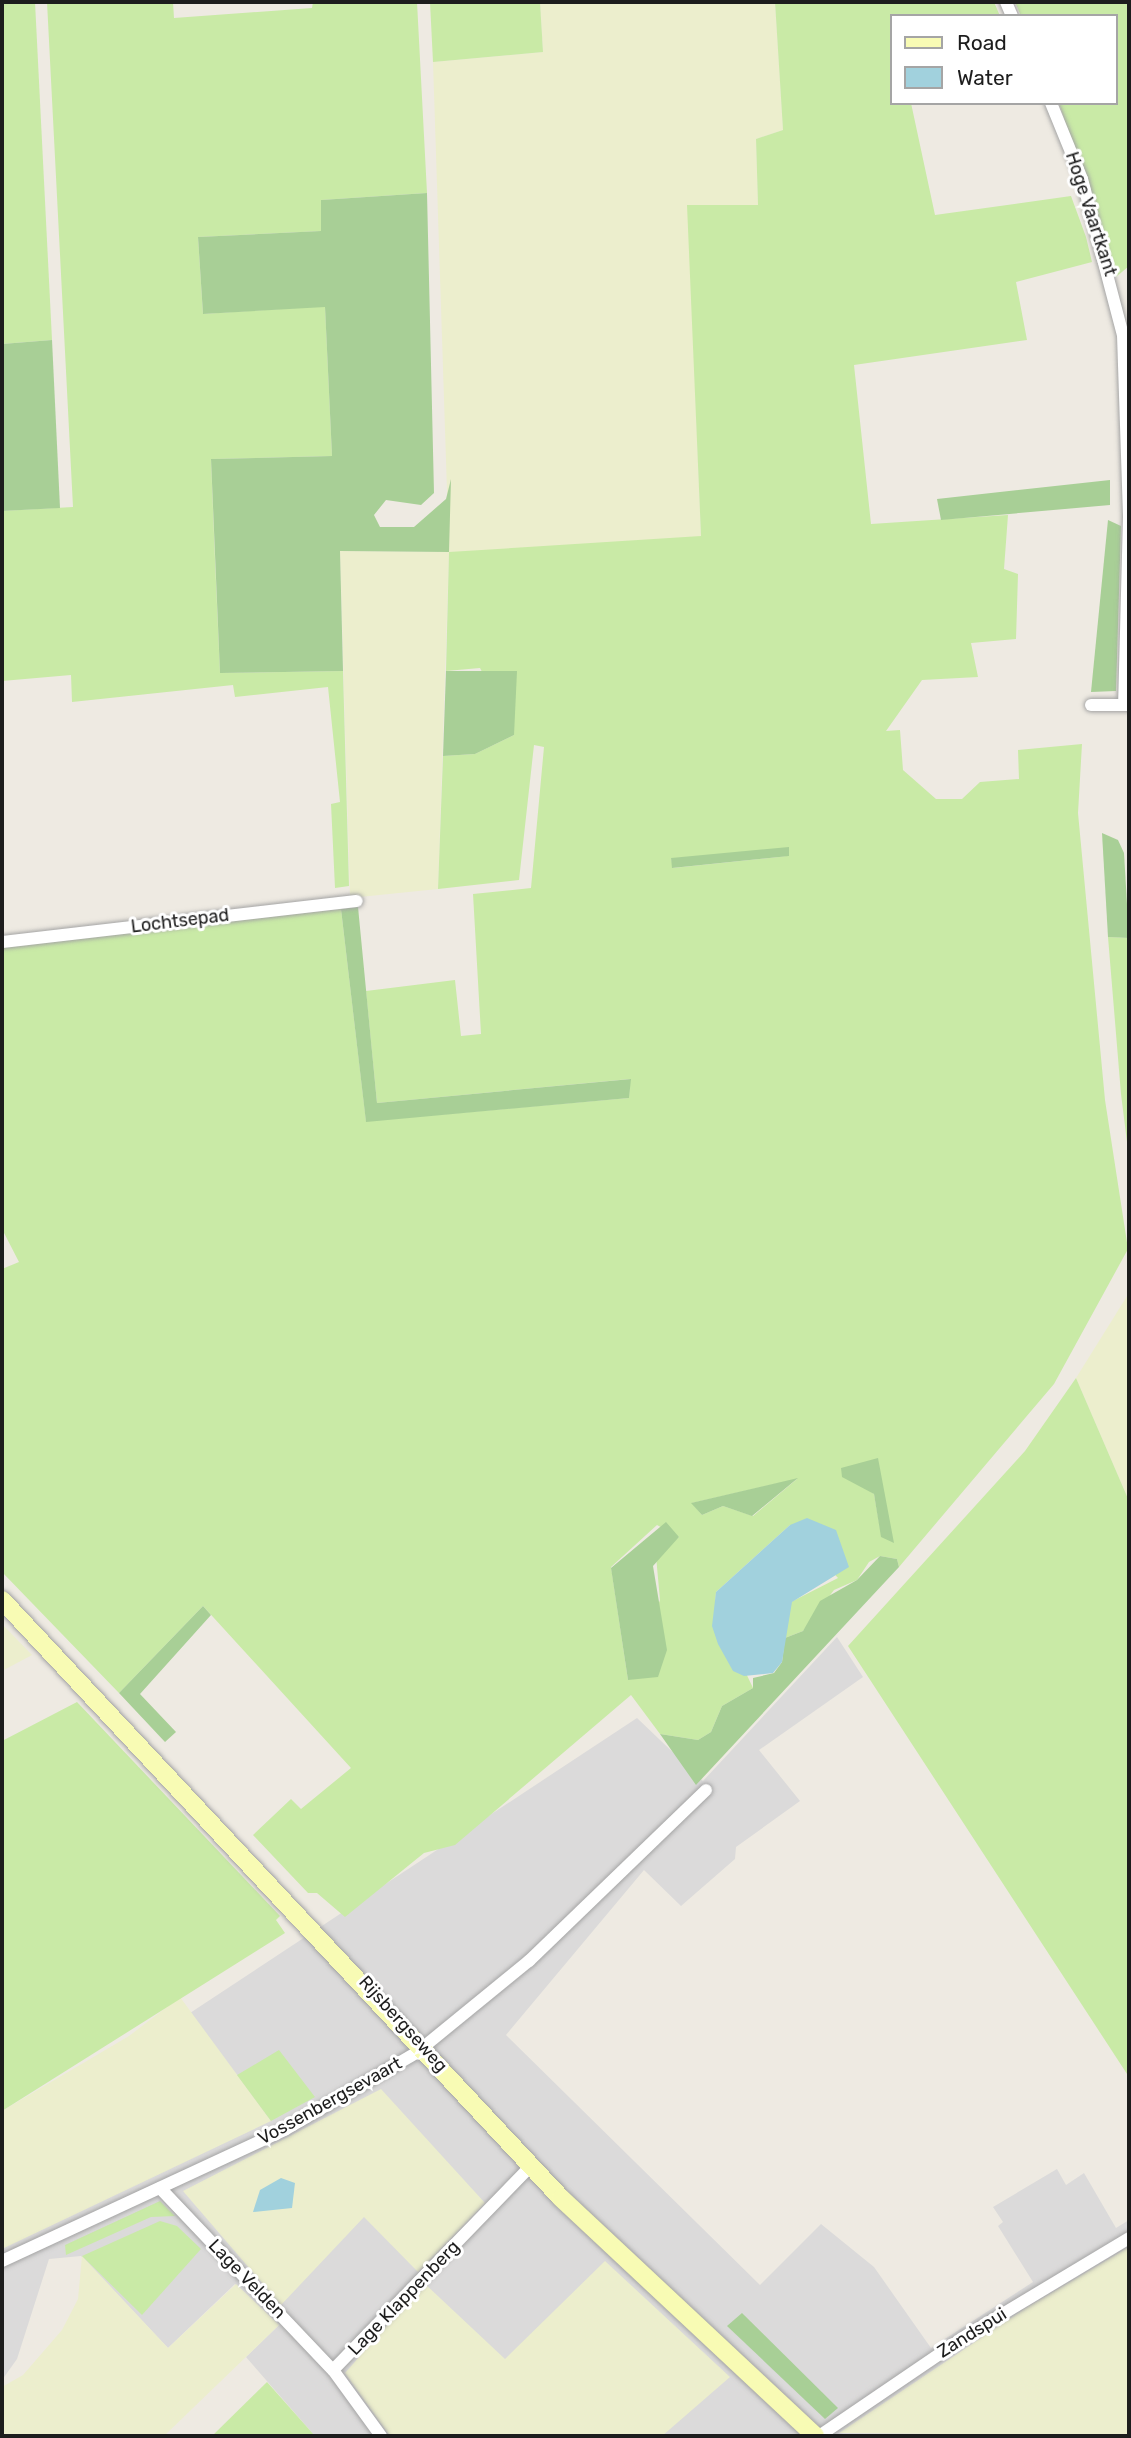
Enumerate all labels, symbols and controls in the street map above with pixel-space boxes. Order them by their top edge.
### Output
legend [890,14,1117,105]
text: Road [957,30,1007,55]
text: Water [957,65,1013,90]
street label: Hoge Vaartkant [1061,149,1121,279]
street label: Lochtsepad [130,904,230,938]
street label: Rijsbergseweg [354,1971,452,2077]
street label: Vossenbergsevaart [254,2053,406,2149]
street label: Lage Velden [204,2235,290,2323]
street label: Lage Klappenberg [344,2236,464,2360]
street label: Zandspui [933,2303,1011,2363]

